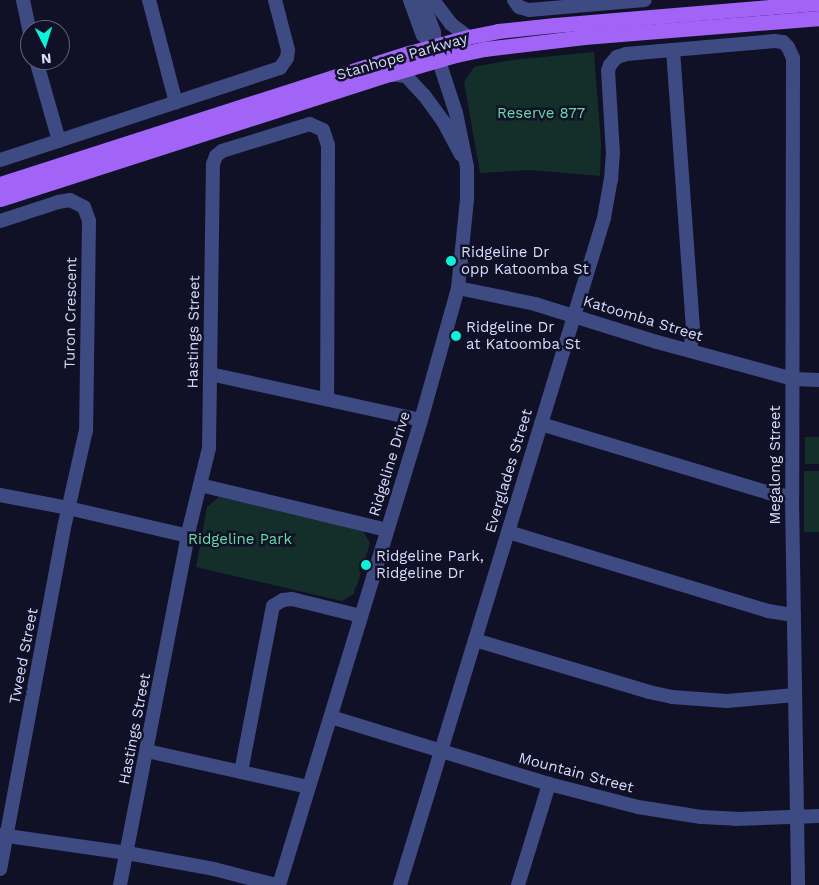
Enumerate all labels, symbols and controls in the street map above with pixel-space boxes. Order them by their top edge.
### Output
north arrow [20,20,70,70]
street label: Stanhope Parkway [334,30,470,84]
text: N [40,51,52,67]
park label: Reserve 877 [497,105,585,123]
place label: Ridgeline Dr opp Katoomba St [461,243,589,278]
marker: Ridgeline Dr opp Katoomba St [445,255,457,267]
street label: Turon Crescent [61,257,81,369]
street label: Hastings Street [184,275,204,389]
street label: Katoomba Street [581,292,705,346]
place label: Ridgeline Dr at Katoomba St [466,318,581,353]
marker: Ridgeline Dr at Katoomba St [450,330,462,342]
street label: Megalong Street [767,406,785,524]
street label: Everglades Street [482,407,536,535]
street label: Ridgeline Drive [365,409,415,519]
park label: Ridgeline Park [188,531,292,549]
place label: Ridgeline Park, Ridgeline Dr [376,547,484,582]
marker: Ridgeline Park, Ridgeline Dr [360,559,372,571]
street label: Tweed Street [6,606,42,706]
street label: Hastings Street [115,672,155,786]
street label: Mountain Street [516,749,636,797]

